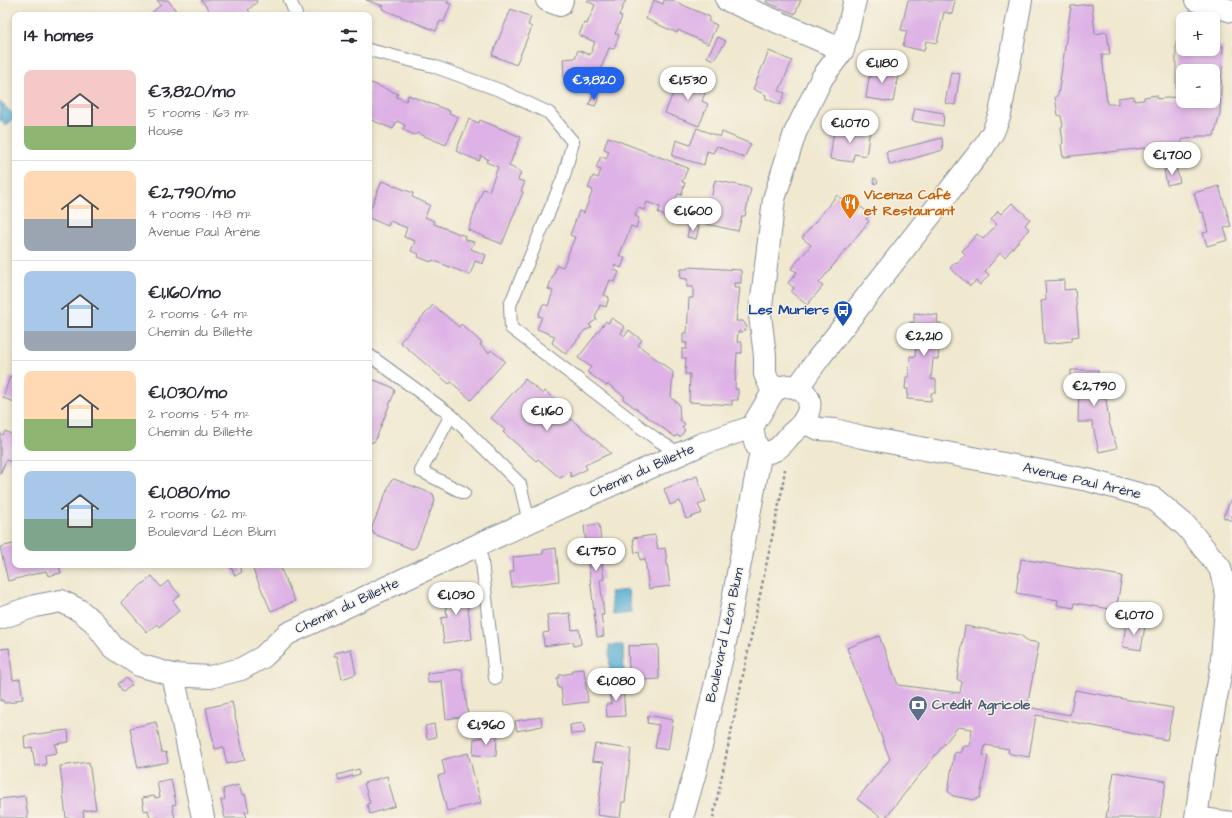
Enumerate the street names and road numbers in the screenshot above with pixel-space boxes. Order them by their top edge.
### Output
street label: Chemin du Billette [586,439,698,503]
street label: Avenue Paul Arène [1021,458,1144,504]
street label: Boulevard Léon Blum [701,566,749,704]
street label: Chemin du Billette [292,573,403,639]

